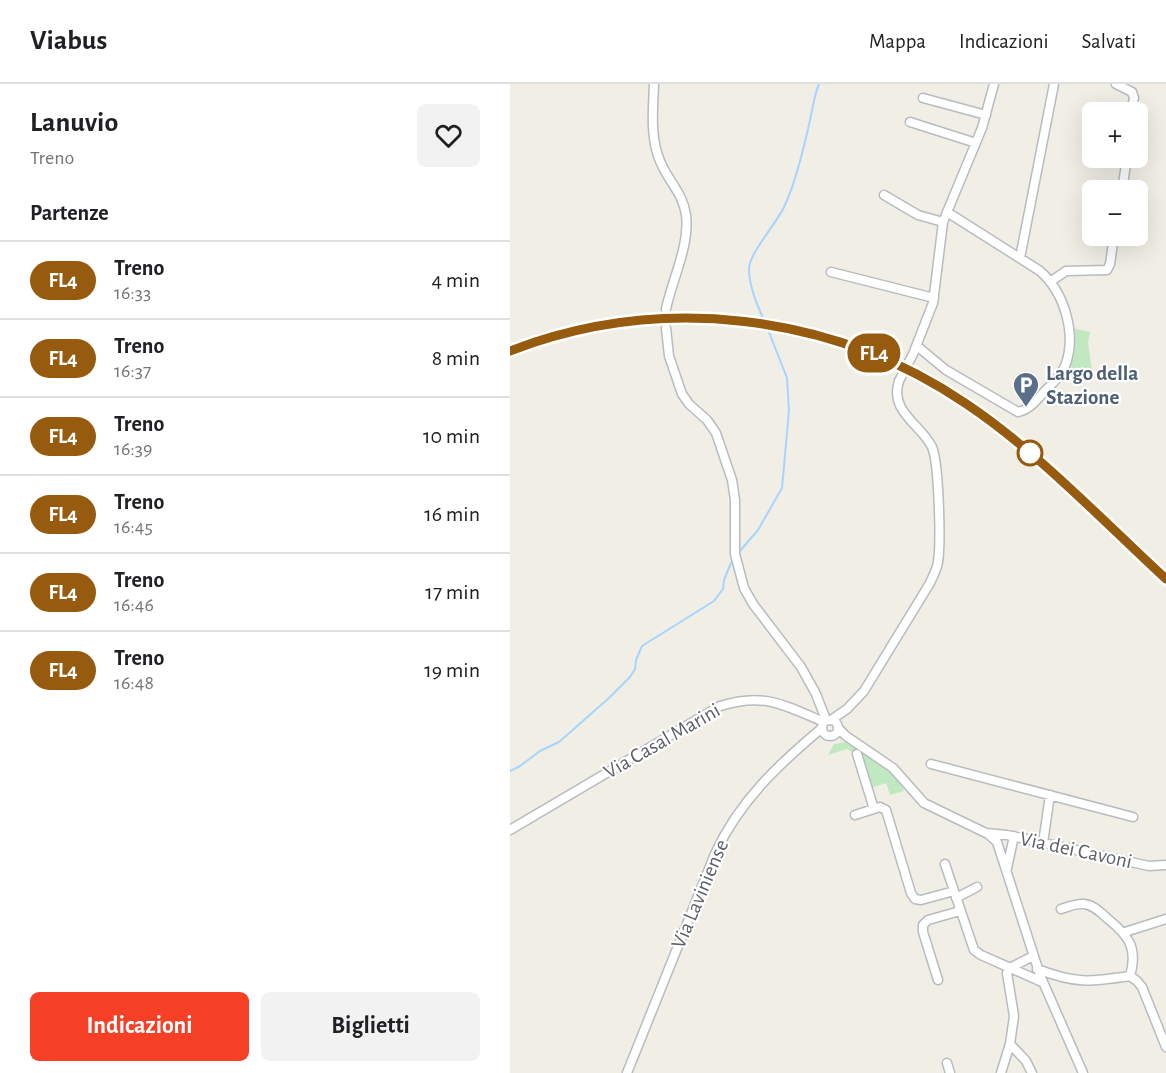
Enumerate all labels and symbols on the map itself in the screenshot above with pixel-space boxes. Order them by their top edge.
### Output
line badge: FL4 [840,334,908,372]
place label: Largo della Stazione [1046,363,1138,408]
parking icon: Largo della Stazione [1011,370,1041,408]
unlabelled marker [1017,440,1043,466]
street label: Via Casal Marini [600,699,724,783]
street label: Via dei Cavoni [1018,828,1134,872]
street label: Via Laviniense [668,836,732,952]

